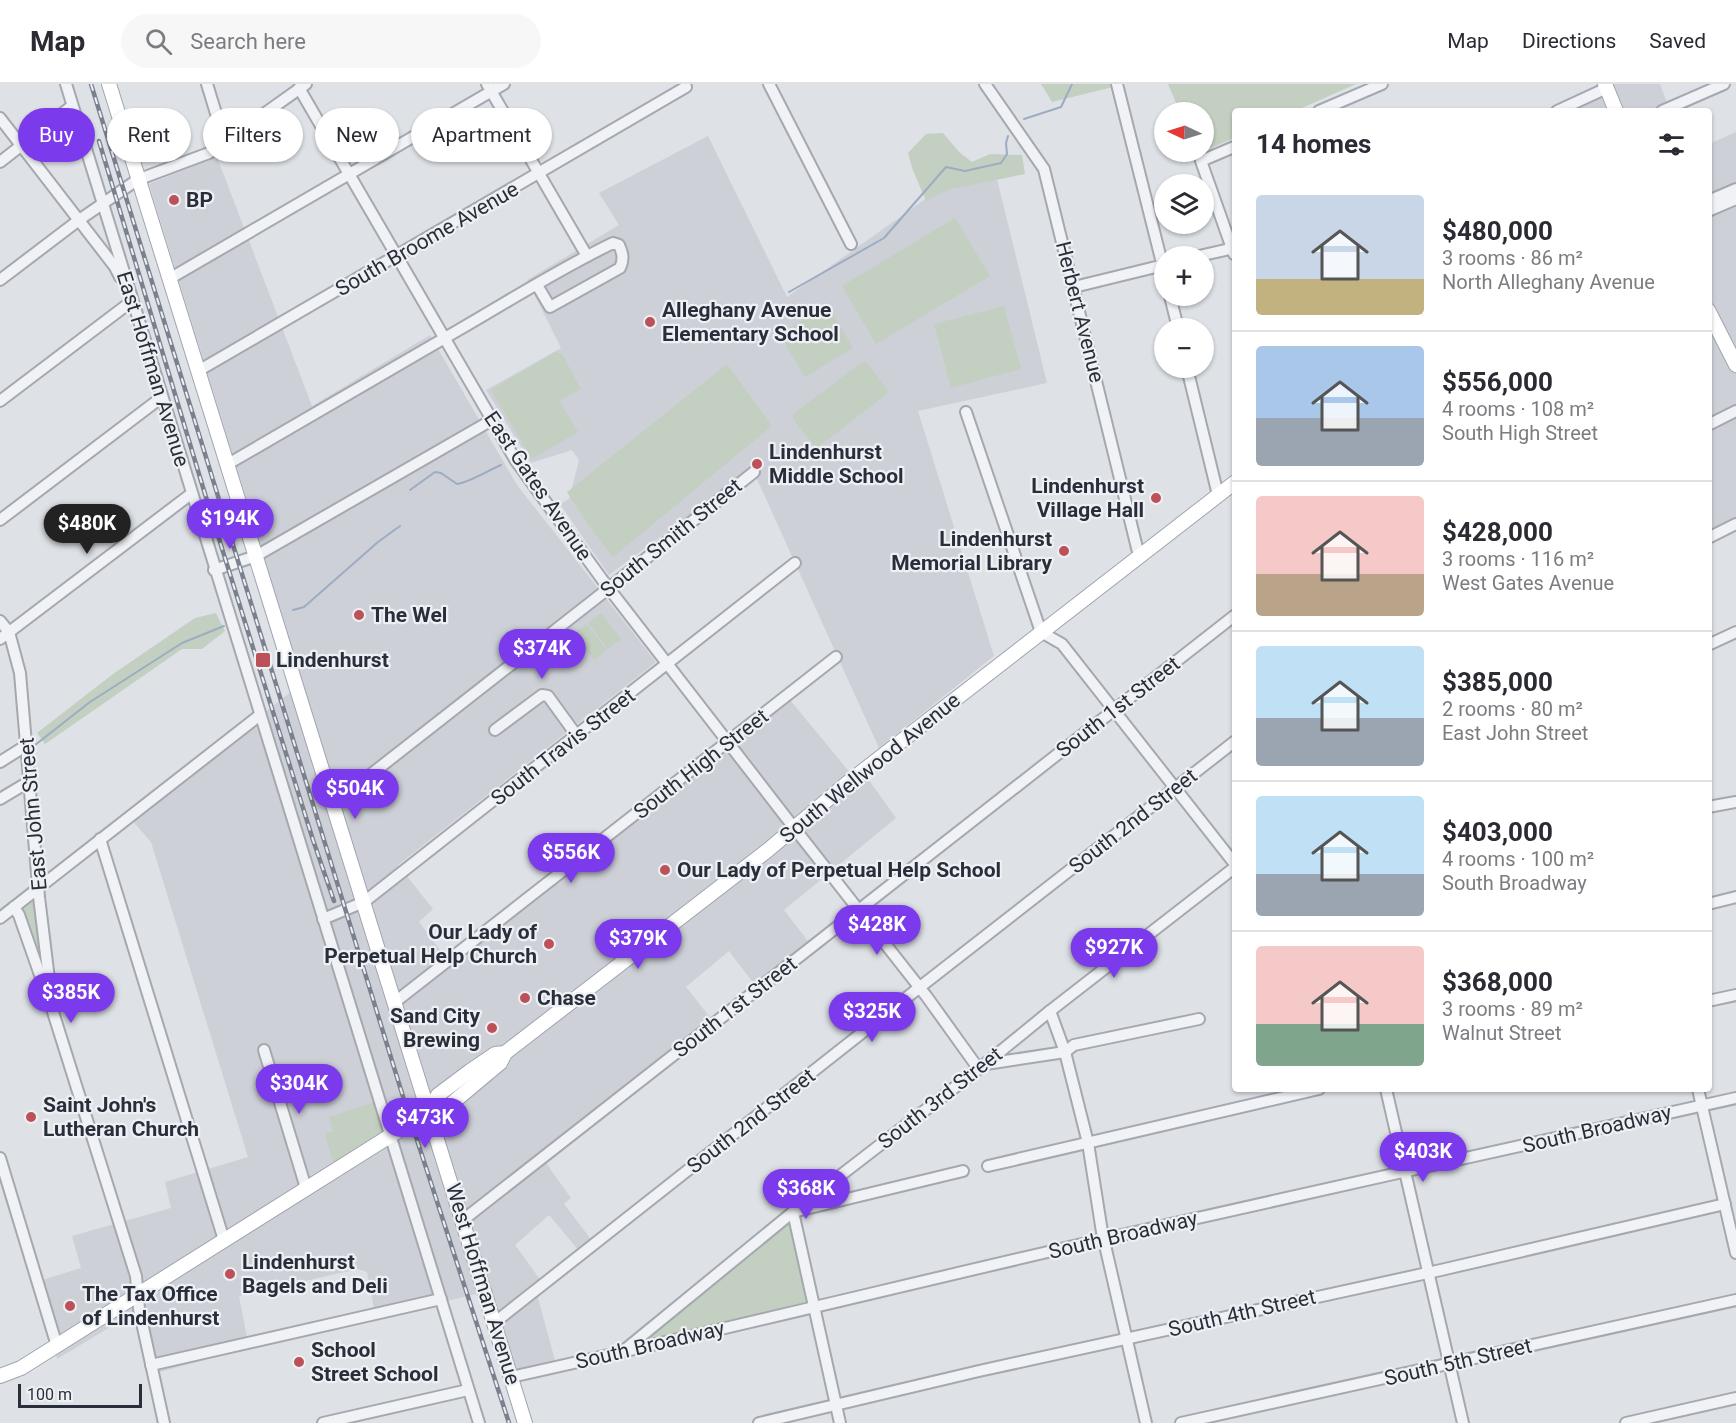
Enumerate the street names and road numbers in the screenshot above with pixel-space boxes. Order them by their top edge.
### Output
street label: South Broome Avenue [331,177,523,301]
street label: Herbert Avenue [1051,239,1109,385]
street label: East Hoffman Avenue [112,268,194,470]
street label: East Gates Avenue [479,407,597,565]
street label: South Smith Street [596,474,747,602]
street label: South 1st Street [1052,651,1185,763]
street label: South Travis Street [486,683,640,811]
street label: South Wellwood Avenue [775,688,965,848]
street label: South High Street [629,704,773,824]
street label: East John Street [14,736,52,892]
street label: South 2nd Street [1064,764,1202,878]
street label: South 1st Street [669,951,802,1063]
street label: South 3rd Street [873,1042,1007,1154]
street label: South 2nd Street [682,1064,820,1178]
street label: South Broadway [1520,1100,1674,1158]
street label: West Hoffman Avenue [441,1180,525,1388]
street label: South Broadway [1046,1206,1200,1264]
street label: South 4th Street [1166,1284,1318,1342]
street label: South Broadway [573,1316,727,1374]
street label: South 5th Street [1382,1333,1534,1391]

